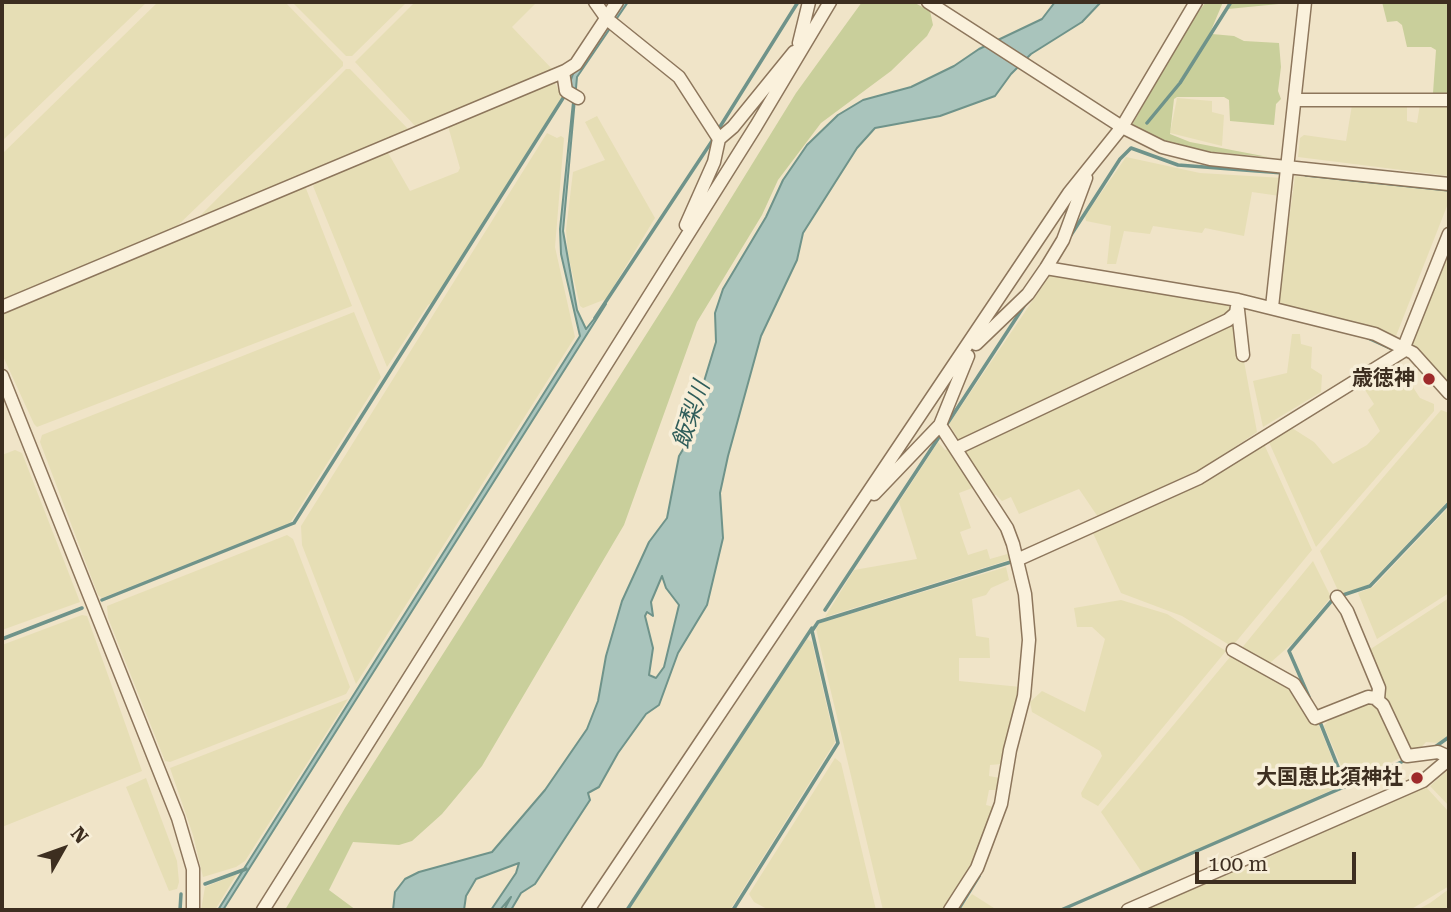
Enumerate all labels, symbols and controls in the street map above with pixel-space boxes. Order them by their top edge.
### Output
place label: 歳徳神 [1352,366,1415,392]
marker: 歳徳神 [1421,371,1437,387]
water label: 飯梨川 [668,378,716,452]
place label: 大国恵比須神社 [1256,765,1403,791]
marker: 大国恵比須神社 [1409,770,1425,786]
north arrow [28,814,98,884]
text: N [66,822,93,848]
scale bar [1199,838,1360,882]
text: 100 m [1208,852,1268,876]

